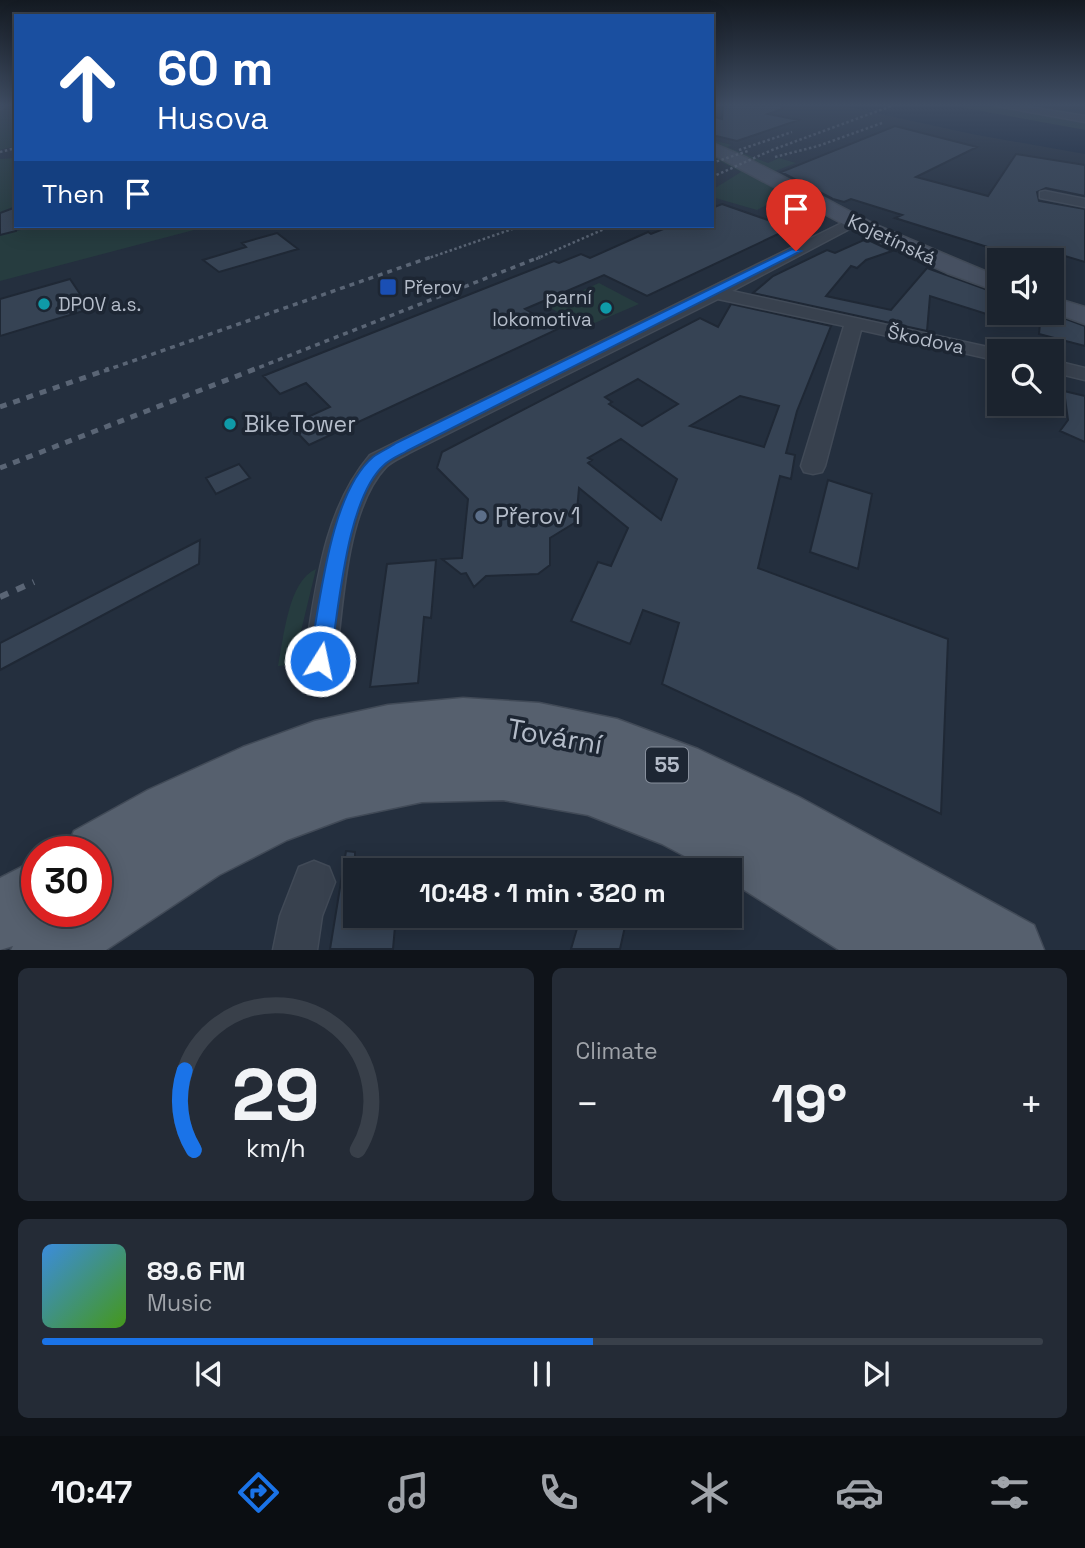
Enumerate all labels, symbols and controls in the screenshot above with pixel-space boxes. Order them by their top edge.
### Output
text: 60 m [157,37,273,99]
icon: ahead [42,42,133,133]
text: Husova [157,98,269,138]
icon: arrive [119,175,157,213]
text: Then [42,177,105,211]
pin [766,179,826,251]
icon: arrive [777,190,815,228]
street label: Kojetínská [844,208,940,271]
map controls [987,248,1064,416]
button: sound [987,248,1064,325]
place label: Přerov [404,275,462,300]
marker: Přerov [378,277,398,297]
place label: parní lokomotiva [492,285,592,332]
place label: DPOV a.s. [58,292,141,317]
marker: DPOV a.s. [36,296,52,312]
marker: parní lokomotiva [598,300,614,316]
street label: Škodova [885,319,967,360]
button: search [987,339,1064,416]
place label: BikeTower [244,409,356,439]
marker: BikeTower [222,416,238,432]
place label: Přerov 1 [495,501,581,531]
marker: Přerov 1 [473,508,489,524]
position arrow [283,624,357,698]
street label: Tovární [505,710,605,762]
road number: 55 [646,748,688,782]
speed limit sign: 30 [21,836,112,927]
text: 10:48 · 1 min · 320 m [419,876,666,910]
text: Climate [576,1036,658,1066]
text: 29 [232,1049,320,1142]
text: 19° [771,1071,847,1137]
text: − [576,1080,599,1128]
text: + [1019,1080,1043,1128]
text: km/h [246,1132,306,1164]
text: 89.6 FM [147,1254,245,1288]
text: Music [147,1288,212,1318]
icon: previous [190,1355,228,1393]
icon: pause [523,1355,561,1393]
icon: next [857,1355,895,1393]
icon: directions [234,1468,283,1517]
icon: music [384,1468,433,1517]
icon: phone [534,1468,583,1517]
icon: climate [685,1468,734,1517]
icon: car [835,1468,884,1517]
icon: filters [985,1468,1034,1517]
text: 10:47 [51,1472,132,1512]

